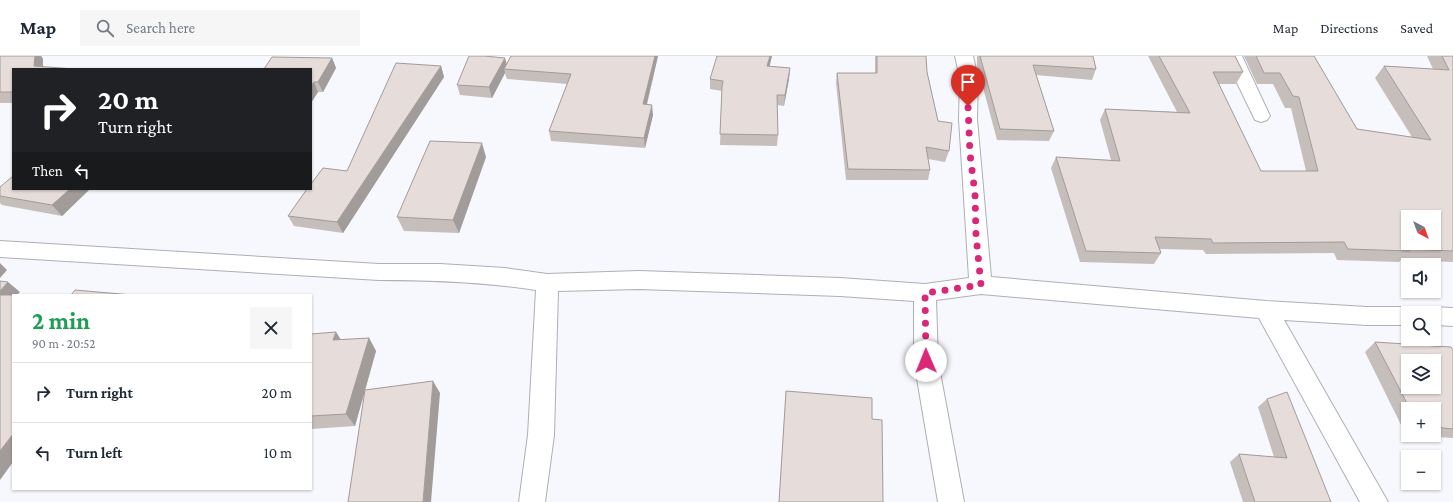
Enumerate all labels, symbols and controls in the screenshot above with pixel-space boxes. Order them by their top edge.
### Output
search box [80,10,360,46]
text: Map [20,17,56,38]
icon: search [94,17,116,39]
text: Search here [126,20,195,36]
text: Map [1273,20,1298,36]
text: Directions [1320,20,1378,36]
text: Saved [1400,20,1433,36]
pin [951,65,985,106]
icon: arrive [957,71,979,93]
icon: right [32,84,84,136]
text: 20 m [98,84,158,115]
text: Turn right [98,117,172,137]
icon: left [71,160,93,182]
text: Then [32,163,63,179]
north arrow [1401,210,1441,250]
map controls [1401,210,1441,490]
button: sound [1401,258,1441,298]
button: search [1401,306,1441,346]
text: 2 min [32,307,90,334]
button: close [250,307,292,349]
text: 90 m · 20:52 [32,336,95,351]
position arrow [905,340,947,382]
button: layers [1401,354,1441,394]
icon: right [32,382,54,404]
text: Turn right [66,385,133,401]
text: 20 m [262,385,292,401]
button: + [1401,402,1441,442]
icon: left [32,442,54,464]
text: Turn left [66,445,122,461]
text: 10 m [264,445,292,461]
button: − [1401,450,1441,490]

